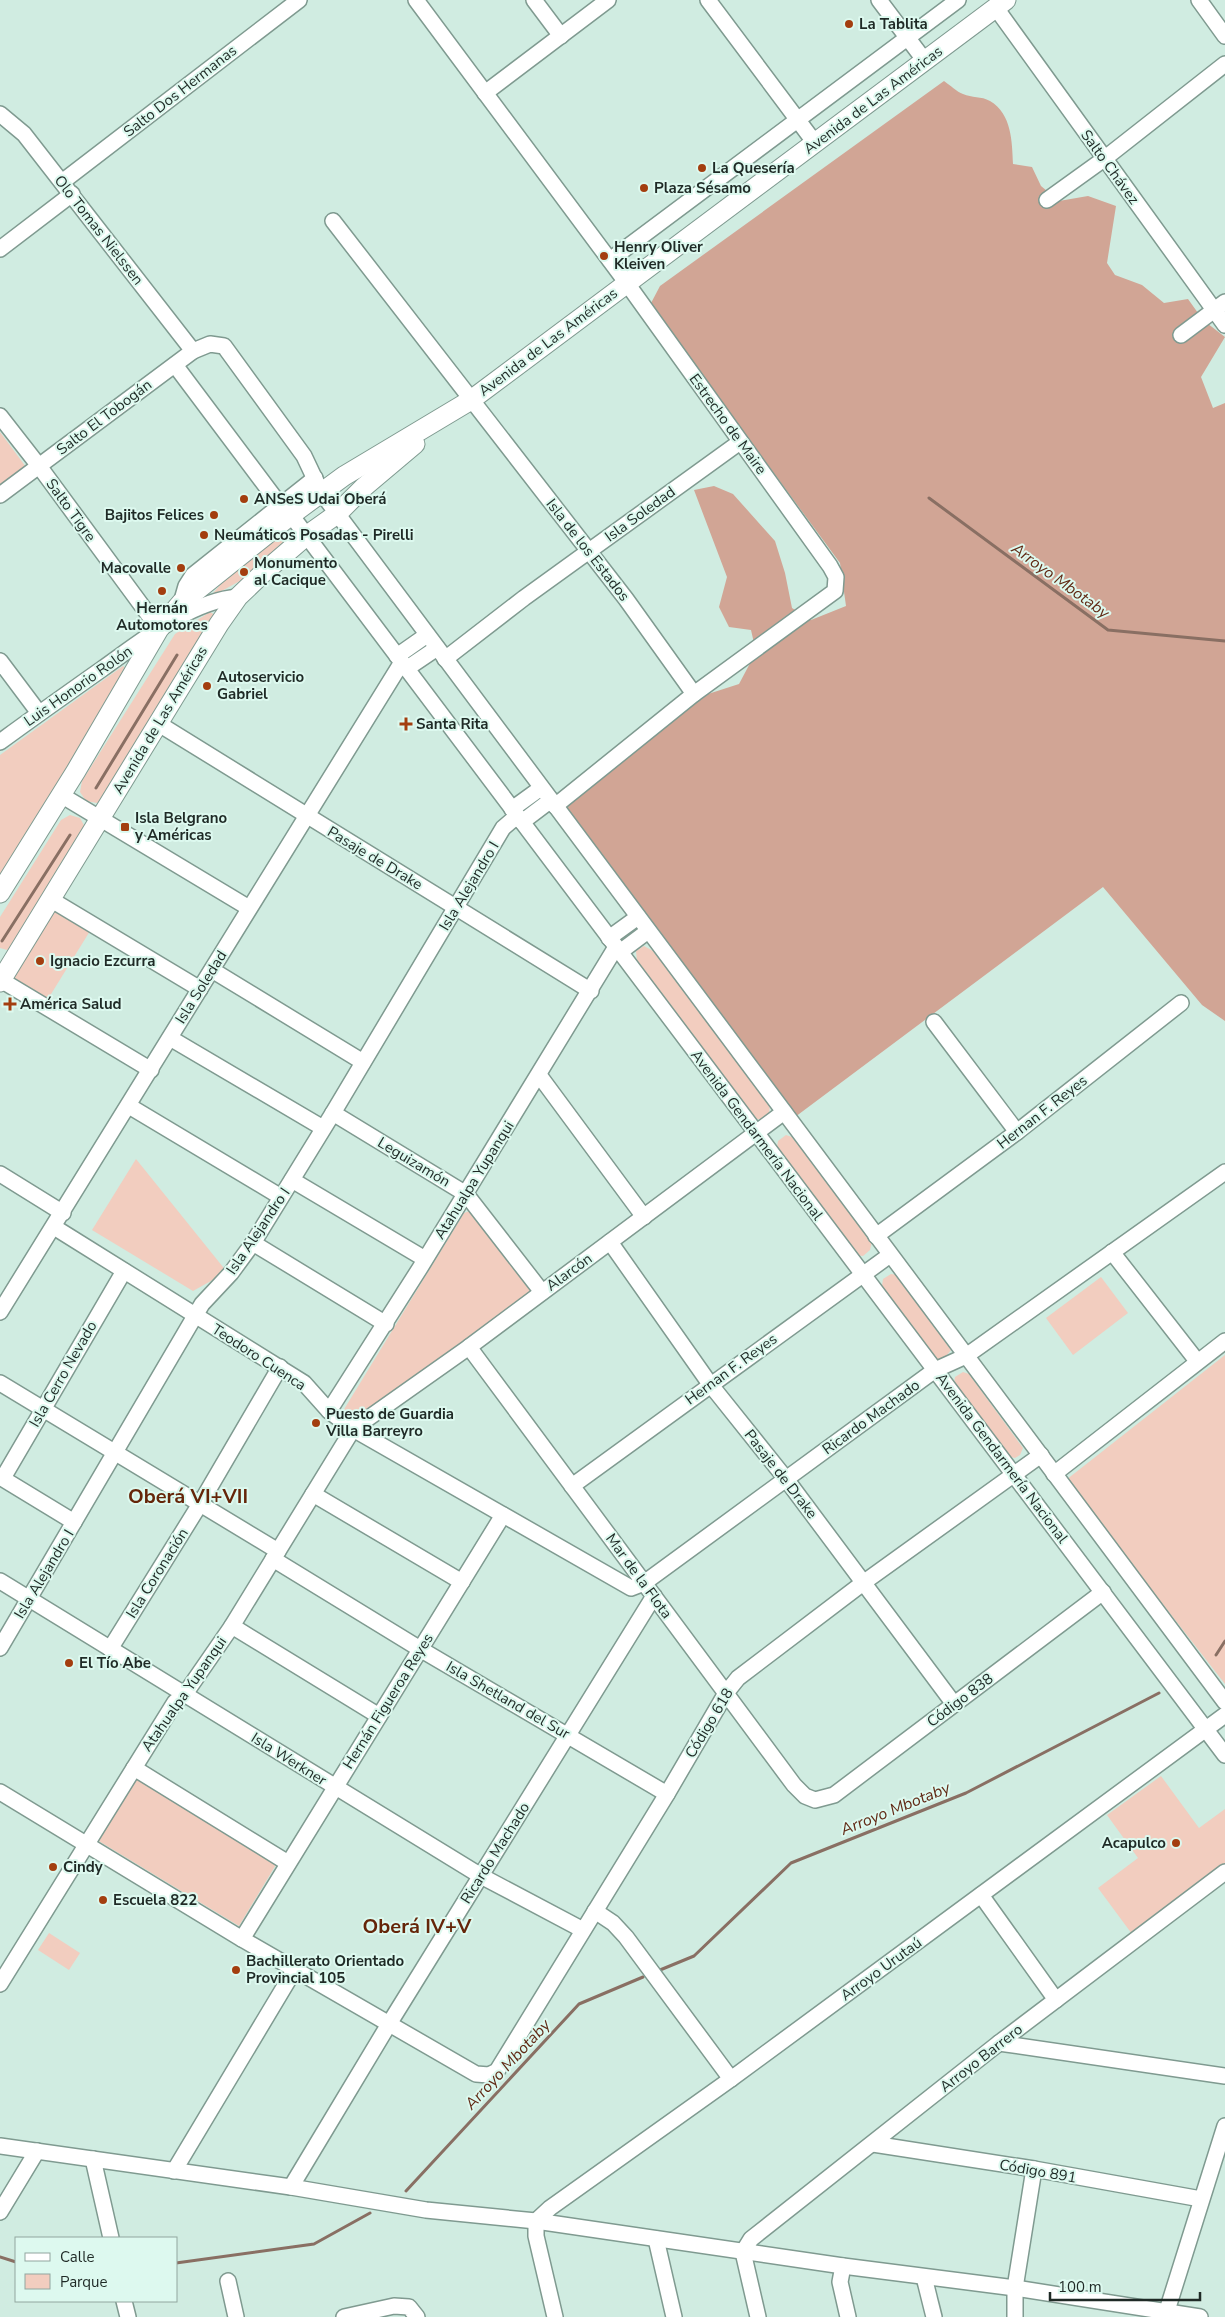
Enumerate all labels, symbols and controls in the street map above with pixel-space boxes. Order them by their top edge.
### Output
place label: La Tablita [859,14,928,34]
marker: La Tablita [843,18,855,30]
street label: Salto Dos Hermanas [119,40,241,142]
street label: Avenida de Las Américas [799,41,947,159]
street label: Salto Chávez [1076,126,1144,208]
place label: La Quesería [712,158,795,178]
marker: La Quesería [696,162,708,174]
street label: Olo Tomas Nielssen [50,171,148,289]
place label: Plaza Sésamo [654,178,751,198]
marker: Plaza Sésamo [638,182,650,194]
place label: Henry Oliver Kleiven [614,237,703,274]
marker: Henry Oliver Kleiven [598,250,610,262]
street label: Avenida de Las Américas [474,283,622,401]
street label: Estrecho de Maire [685,370,771,478]
street label: Salto El Tobogán [52,375,156,459]
street label: Salto Tigre [41,474,101,546]
street label: Isla Soledad [601,482,679,546]
place label: ANSeS Udai Oberá [254,489,387,509]
marker: ANSeS Udai Oberá [238,493,250,505]
street label: Isla de los Estados [542,495,634,605]
place label: Bajitos Felices [105,505,204,525]
marker: Bajitos Felices [208,509,220,521]
place label: Neumáticos Posadas - Pirelli [214,525,414,545]
marker: Neumáticos Posadas - Pirelli [198,529,210,541]
water label: Arroyo Mbotaby [1006,537,1115,624]
place label: Monumento al Cacique [254,553,338,590]
place label: Macovalle [101,558,171,578]
marker: Macovalle [175,562,187,574]
marker: Monumento al Cacique [238,566,250,578]
marker: Hernán Automotores [156,585,168,597]
place label: Hernán Automotores [116,598,208,635]
street label: Luis Honorio Rolón [20,641,136,731]
street label: Avenida de Las Américas [108,642,212,798]
place label: Autoservicio Gabriel [217,667,305,704]
marker: Autoservicio Gabriel [201,680,213,692]
place label: Santa Rita [416,714,489,734]
marker: Santa Rita [400,718,412,730]
place label: Isla Belgrano y Américas [134,808,228,845]
marker: Isla Belgrano y Américas [119,821,131,833]
street label: Pasaje de Drake [324,822,426,894]
street label: Isla Alejandro I [435,838,503,934]
street label: Isla Soledad [171,947,231,1027]
place label: Ignacio Ezcurra [50,951,155,971]
marker: Ignacio Ezcurra [34,955,46,967]
place label: América Salud [20,994,122,1014]
marker: América Salud [4,998,16,1010]
street label: Avenida Gendarmería Nacional [686,1046,828,1225]
street label: Hernan F. Reyes [993,1070,1091,1154]
street label: Atahualpa Yupanqui [429,1117,519,1243]
street label: Leguizamón [374,1133,454,1191]
street label: Isla Alejandro I [222,1184,294,1278]
street label: Alarcón [542,1249,596,1295]
street label: Isla Cerro Nevado [25,1317,101,1431]
street label: Teodoro Cuenca [208,1319,310,1395]
street label: Hernan F. Reyes [681,1329,781,1409]
street label: Avenida Gendarmería Nacional [931,1369,1073,1548]
street label: Ricardo Machado [818,1375,924,1459]
place label: Puesto de Guardia Villa Barreyro [325,1404,454,1441]
marker: Puesto de Guardia Villa Barreyro [310,1417,322,1429]
street label: Pasaje de Drake [740,1425,822,1523]
district label: Oberá VI+VII [128,1483,248,1510]
street label: Isla Coronación [121,1524,193,1622]
street label: Isla Alejandro I [10,1526,78,1622]
street label: Mar de la Flota [601,1529,677,1623]
street label: Hernán Figueroa Reyes [338,1629,438,1773]
street label: Atahualpa Yupanqui [137,1633,231,1755]
place label: El Tío Abe [79,1653,151,1673]
street label: Isla Shetland del Sur [442,1656,574,1744]
marker: El Tío Abe [63,1657,75,1669]
street label: Código 838 [923,1669,997,1731]
street label: Código 618 [680,1684,738,1762]
street label: Isla Werkner [247,1728,331,1791]
water label: Arroyo Mbotaby [836,1777,954,1841]
street label: Ricardo Machado [456,1799,534,1907]
place label: Acapulco [1102,1833,1166,1853]
marker: Acapulco [1170,1837,1182,1849]
place label: Cindy [63,1857,103,1877]
marker: Cindy [47,1861,59,1873]
place label: Escuela 822 [113,1890,197,1910]
marker: Escuela 822 [97,1894,109,1906]
district label: Oberá IV+V [363,1913,472,1940]
street label: Arroyo Urutaú [836,1933,926,2005]
place label: Bachillerato Orientado Provincial 105 [246,1951,405,1988]
marker: Bachillerato Orientado Provincial 105 [230,1964,242,1976]
water label: Arroyo Mbotaby [459,2014,556,2115]
street label: Arroyo Barrero [935,2019,1027,2097]
street label: Código 891 [998,2154,1078,2188]
legend [15,2237,178,2302]
text: Calle [60,2247,95,2267]
scale bar [1050,2270,1200,2302]
text: Parque [60,2272,108,2292]
text: 100 m [1058,2277,1102,2297]

